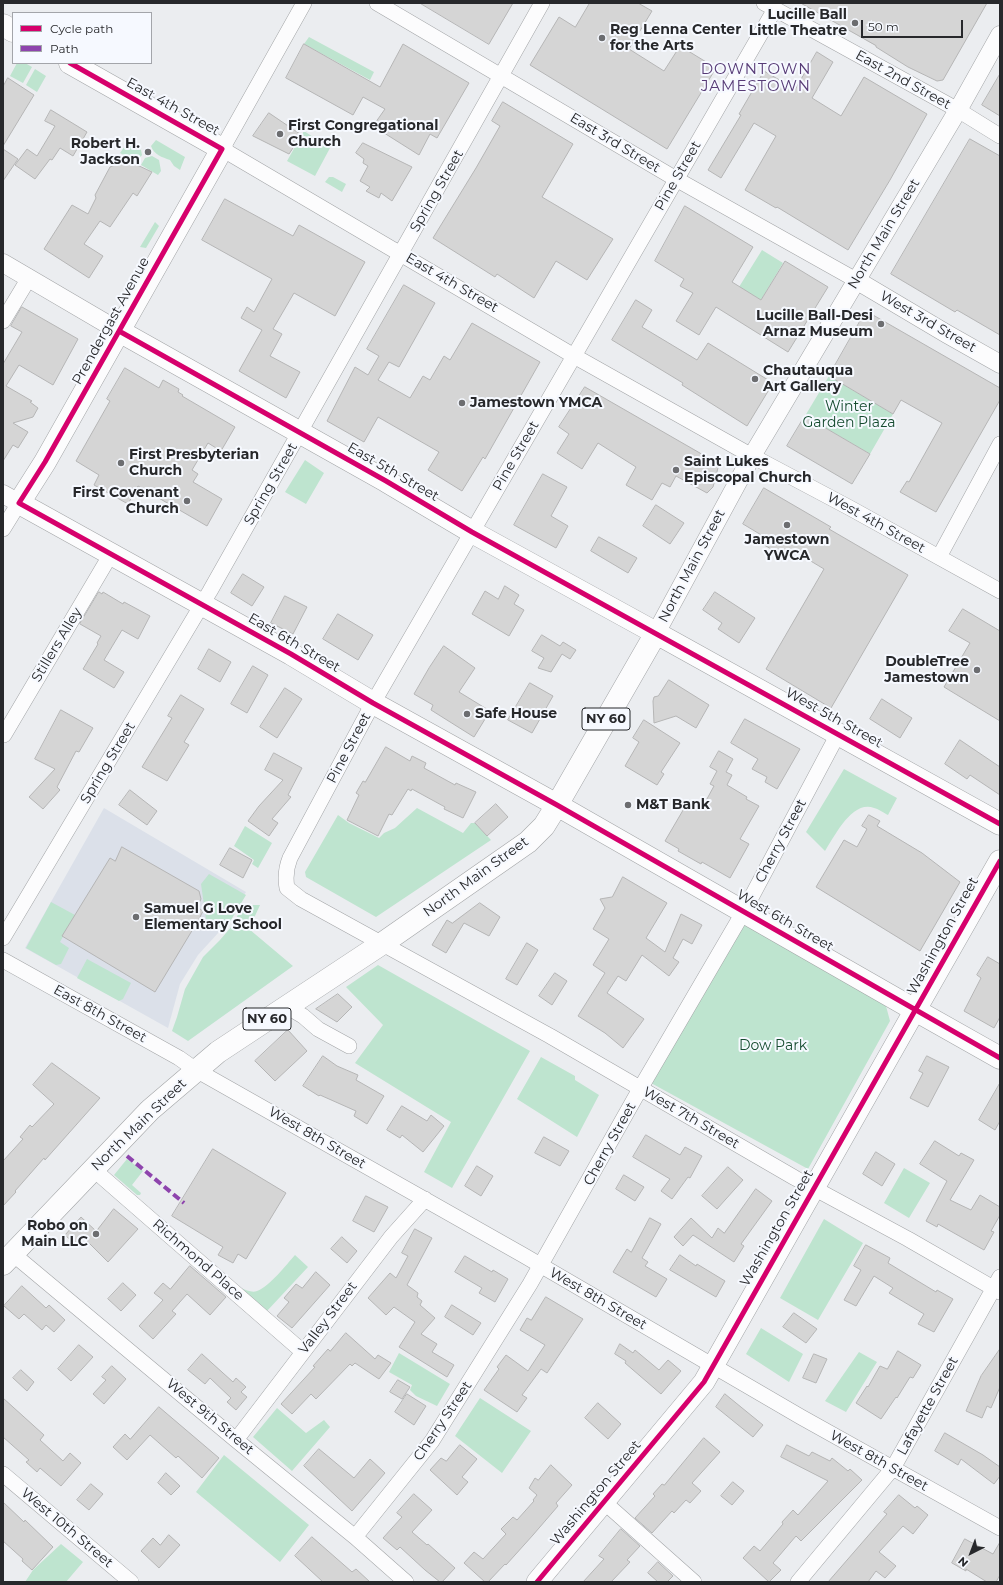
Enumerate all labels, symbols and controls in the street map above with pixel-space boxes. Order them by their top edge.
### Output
place label: Lucille Ball Little Theatre [749,7,847,40]
legend [12,12,152,64]
scale bar [863,12,965,38]
marker: Lucille Ball Little Theatre [850,18,860,28]
text: 50 m [868,19,899,34]
text: Cycle path [50,21,113,36]
place label: Reg Lenna Center for the Arts [610,22,741,54]
marker: Reg Lenna Center for the Arts [597,33,607,43]
text: Path [50,41,79,56]
street label: East 2nd Street [852,47,954,113]
district label: DOWNTOWN JAMESTOWN [701,61,811,96]
street label: East 4th Street [123,74,223,140]
street label: East 3rd Street [567,109,663,177]
place label: First Congregational Church [288,118,438,150]
marker: First Congregational Church [275,129,285,139]
place label: Robert H. Jackson [71,136,140,168]
street label: Pine Street [651,138,705,214]
marker: Robert H. Jackson [143,147,153,157]
street label: Spring Street [407,147,467,235]
street label: North Main Street [844,176,924,292]
street label: East 4th Street [403,250,501,316]
street label: Prendergast Avenue [69,254,153,388]
street label: West 3rd Street [877,288,979,356]
place label: Lucille Ball-Desi Arnaz Museum [756,308,873,340]
marker: Lucille Ball-Desi Arnaz Museum [876,319,886,329]
place label: Chautauqua Art Gallery [763,363,853,396]
marker: Chautauqua Art Gallery [750,374,760,384]
place label: Jamestown YMCA [470,395,602,411]
marker: Jamestown YMCA [457,398,467,408]
park label: Winter Garden Plaza [802,399,896,432]
street label: Pine Street [489,418,543,494]
street label: East 5th Street [344,439,442,505]
street label: Spring Street [241,440,301,528]
place label: First Presbyterian Church [129,447,259,480]
place label: Saint Lukes Episcopal Church [684,454,812,486]
marker: First Presbyterian Church [116,458,126,468]
marker: Saint Lukes Episcopal Church [671,465,681,475]
place label: First Covenant Church [72,485,179,518]
street label: West 4th Street [824,489,928,557]
marker: First Covenant Church [182,496,192,506]
street label: North Main Street [655,507,729,625]
marker: Jamestown YWCA [782,520,792,530]
place label: Jamestown YWCA [745,532,829,564]
street label: Stillers Alley [28,605,86,685]
street label: East 6th Street [245,610,343,676]
place label: DoubleTree Jamestown [884,654,969,686]
marker: DoubleTree Jamestown [972,665,982,675]
street label: West 5th Street [782,684,886,752]
place label: Safe House [475,706,557,722]
road number: NY 60 [582,708,630,730]
marker: Safe House [462,709,472,719]
street label: Pine Street [323,710,375,786]
street label: Spring Street [77,719,139,807]
street label: Cherry Street [752,796,810,886]
place label: M&T Bank [636,797,710,813]
marker: M&T Bank [623,800,633,810]
street label: North Main Street [420,833,532,921]
street label: Washington Street [904,874,982,998]
street label: West 6th Street [734,886,836,956]
place label: Samuel G Love Elementary School [144,901,282,934]
marker: Samuel G Love Elementary School [131,912,141,922]
street label: East 8th Street [51,981,149,1047]
road number: NY 60 [243,1008,291,1030]
park label: Dow Park [739,1038,807,1054]
street label: North Main Street [88,1075,190,1175]
street label: West 7th Street [640,1084,742,1152]
street label: Cherry Street [580,1099,640,1189]
street label: West 8th Street [265,1103,369,1173]
street label: Washington Street [737,1167,817,1289]
street label: Richmond Place [149,1216,247,1304]
place label: Robo on Main LLC [21,1218,88,1250]
marker: Robo on Main LLC [91,1229,101,1239]
street label: West 8th Street [546,1264,650,1334]
street label: Valley Street [295,1278,361,1358]
street label: Lafayette Street [894,1354,962,1458]
street label: West 9th Street [163,1375,257,1459]
street label: Cherry Street [410,1378,476,1464]
street label: West 8th Street [827,1427,931,1495]
street label: Washington Street [547,1437,645,1549]
street label: West 10th Street [18,1485,116,1571]
north arrow [951,1533,991,1573]
text: N [955,1554,971,1570]

